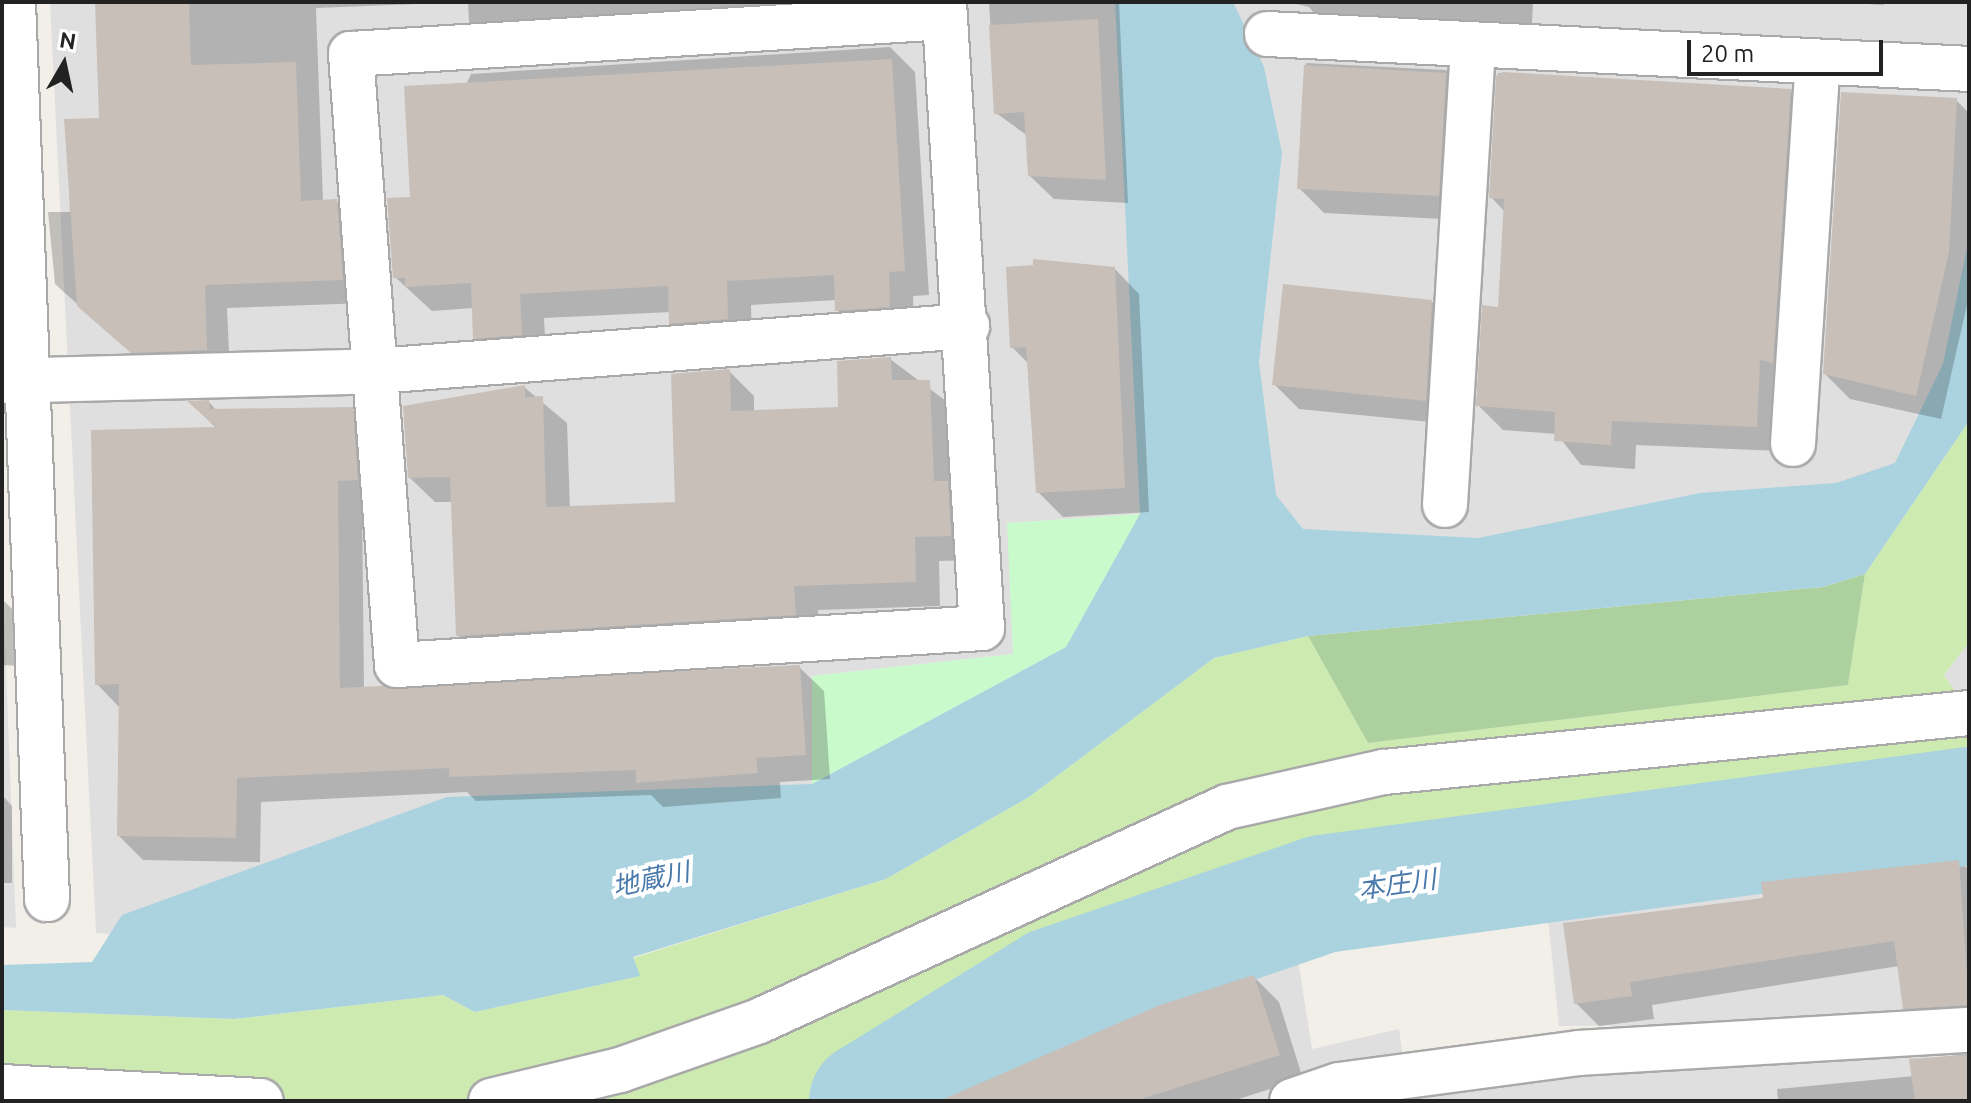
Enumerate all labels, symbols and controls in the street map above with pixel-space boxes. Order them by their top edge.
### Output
north arrow [24,24,104,104]
scale bar [1691,24,1887,74]
text: N [58,26,78,53]
text: 20 m [1701,40,1754,67]
water label: 地蔵川 [610,856,692,902]
water label: 本庄川 [1356,863,1438,905]

